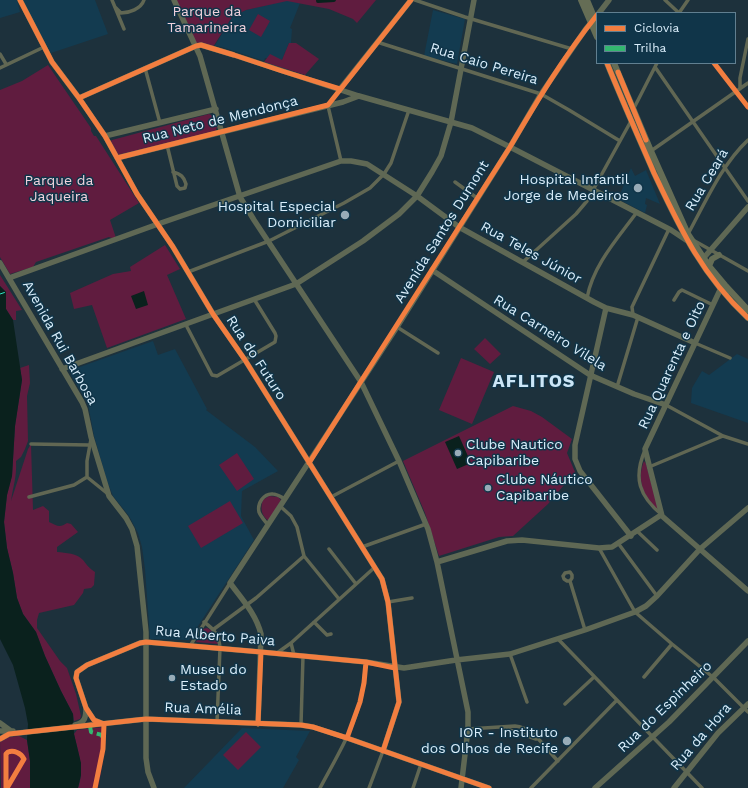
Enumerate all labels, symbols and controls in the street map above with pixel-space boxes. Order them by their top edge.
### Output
park label: Parque da Tamarineira [167,4,247,36]
legend [596,12,736,64]
text: Ciclovia [634,21,679,35]
street label: Rua Caio Pereira [428,40,540,88]
text: Trilha [634,41,666,55]
street label: Rua Neto de Mendonça [141,93,299,147]
street label: Rua Ceará [682,146,732,214]
street label: Avenida Santos Dumont [391,158,493,306]
place label: Hospital Infantil Jorge de Medeiros [504,172,629,204]
park label: Parque da Jaqueira [25,173,93,206]
marker: Hospital Infantil Jorge de Medeiros [632,182,644,194]
place label: Hospital Especial Domiciliar [218,199,336,232]
marker: Hospital Especial Domiciliar [339,209,351,221]
street label: Rua Teles Júnior [478,218,584,288]
street label: Avenida Rui Barbosa [19,278,101,408]
street label: Rua Carneiro Vilela [490,291,610,375]
street label: Rua Quarenta e Oito [635,298,709,432]
street label: Rua do Futuro [222,313,290,403]
district label: AFLITOS [493,371,575,393]
place label: Clube Nautico Capibaribe [466,437,563,470]
marker: Clube Nautico Capibaribe [453,448,463,458]
place label: Clube Náutico Capibaribe [496,472,593,504]
marker: Clube Náutico Capibaribe [483,483,493,493]
street label: Rua Alberto Paiva [154,622,276,650]
street label: Rua do Espinheiro [614,658,716,756]
place label: Museu do Estado [180,662,247,694]
marker: Museu do Estado [167,673,177,683]
street label: Rua Amélia [164,699,242,719]
street label: Rua da Hora [667,700,735,774]
place label: IOR - Instituto dos Olhos de Recife [421,725,558,758]
marker: IOR - Instituto dos Olhos de Recife [561,735,573,747]

